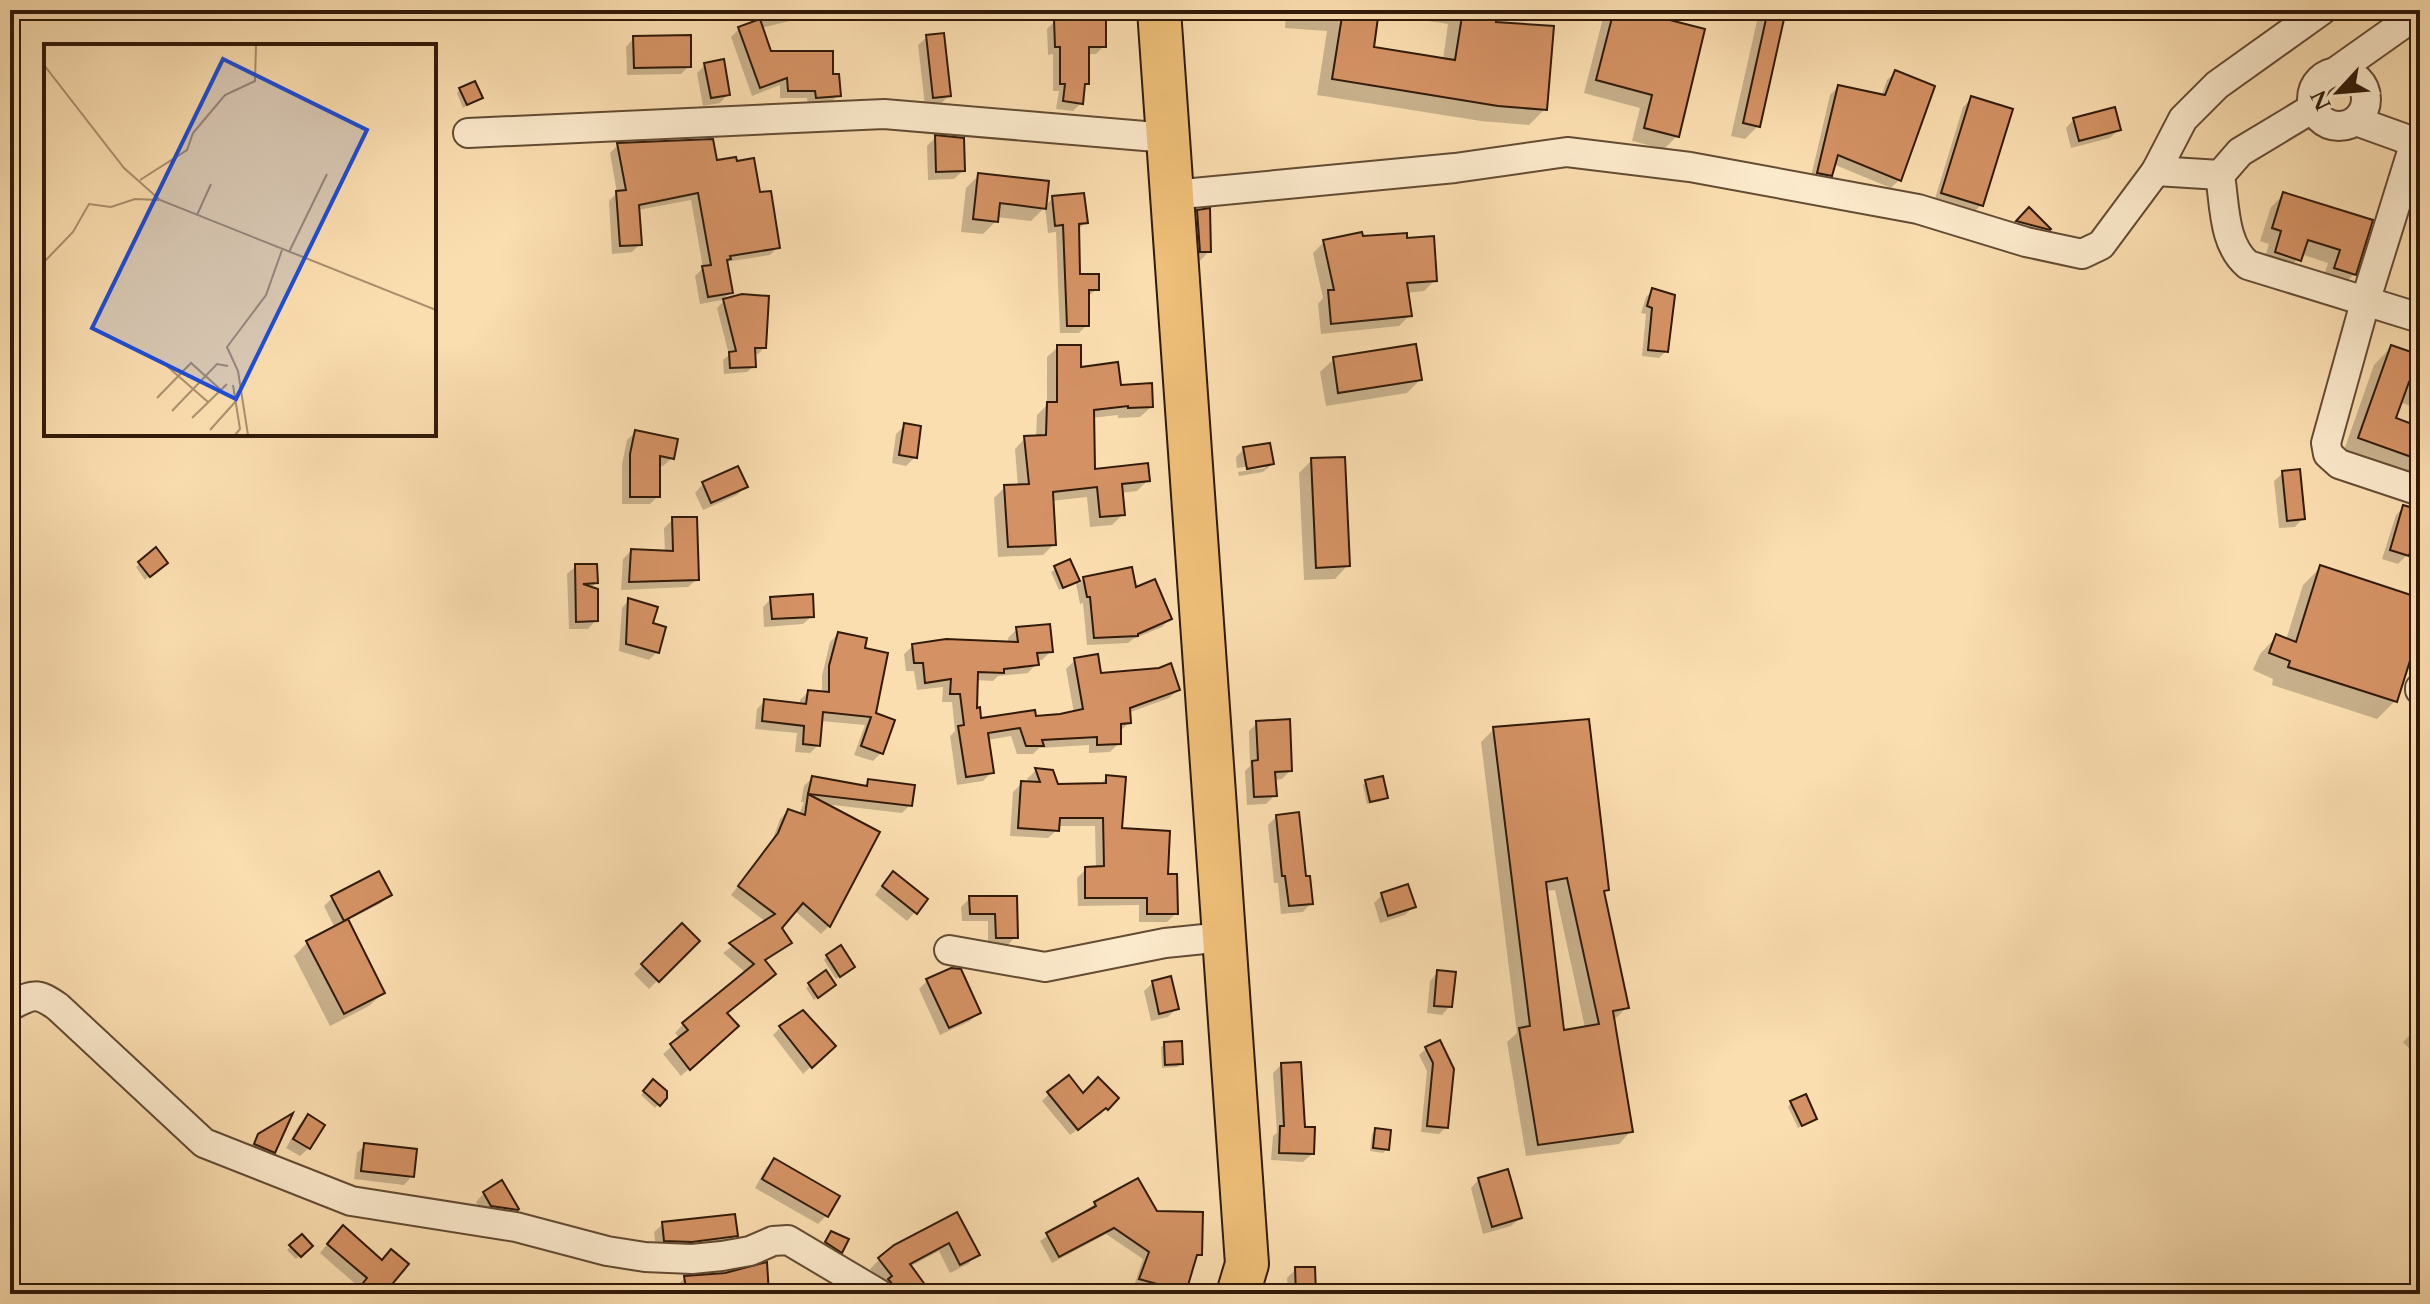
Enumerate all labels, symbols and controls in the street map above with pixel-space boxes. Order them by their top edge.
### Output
inset map [44,44,436,436]
north arrow [2298,52,2378,132]
text: N [2303,85,2339,115]

